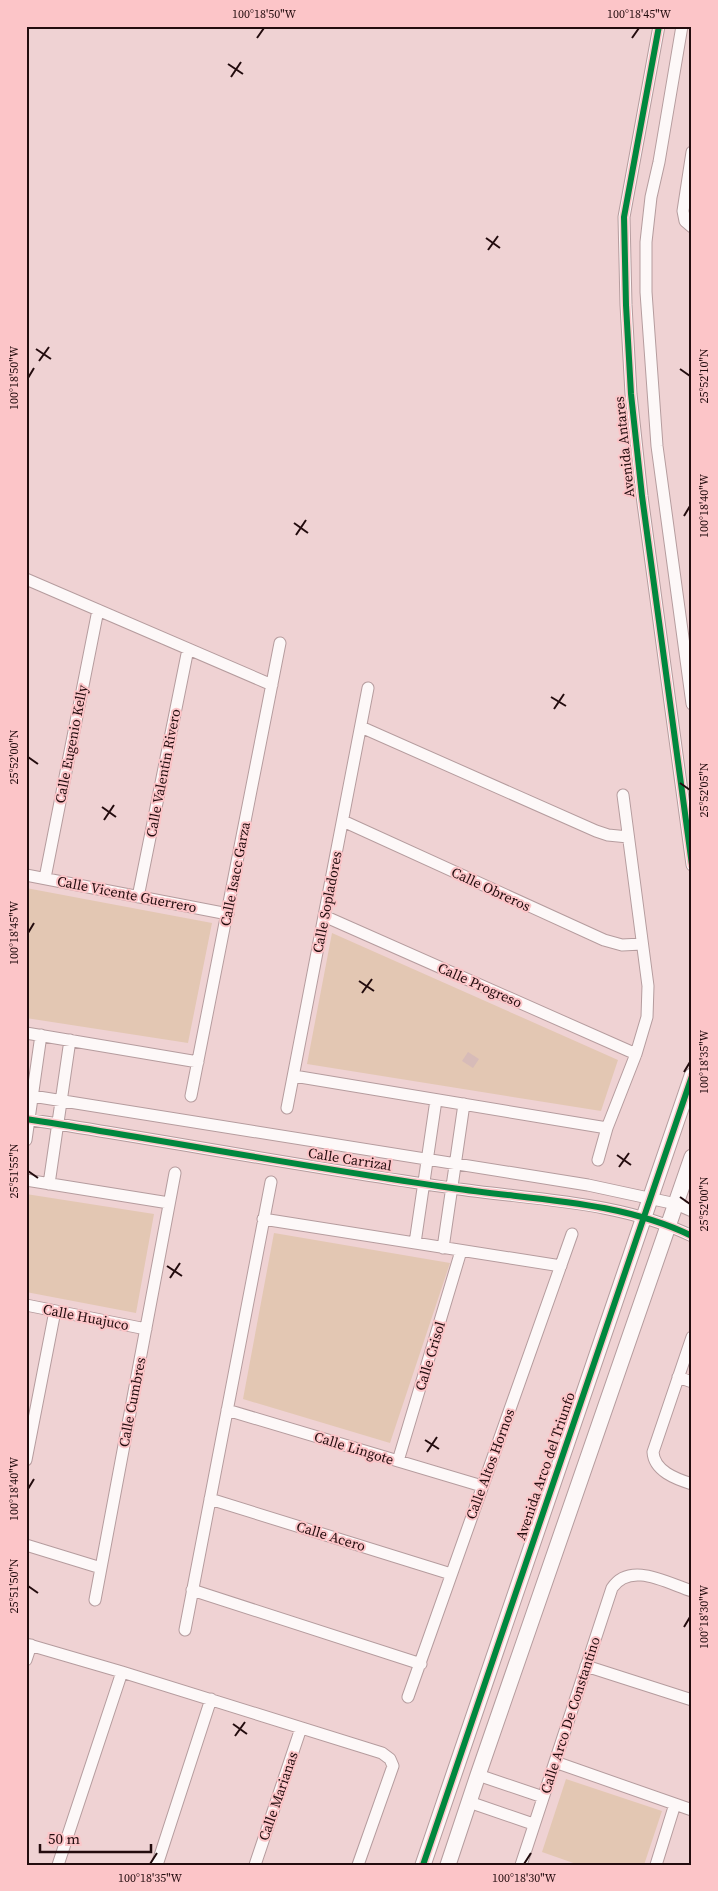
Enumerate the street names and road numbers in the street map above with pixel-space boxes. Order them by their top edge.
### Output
street label: Avenida Antares [609,395,639,499]
street label: Calle Eugenio Kelly [50,682,92,805]
street label: Calle Valentin Rivero [141,707,185,839]
street label: Calle Isacc Garza [215,819,255,928]
street label: Calle Sopladores [307,849,347,955]
street label: Calle Obreros [448,862,534,916]
street label: Calle Vicente Guerrero [55,871,199,917]
street label: Calle Progreso [435,958,526,1013]
street label: Calle Carrizal [307,1143,393,1175]
street label: Calle Huajuco [41,1299,131,1335]
street label: Calle Crisol [410,1319,450,1393]
street label: Calle Cumbres [113,1355,151,1449]
street label: Avenida Arco del Triunfo [510,1389,580,1543]
street label: Calle Altos Hornos [461,1406,519,1522]
street label: Calle Lingote [312,1426,396,1470]
street label: Calle Acero [294,1516,368,1556]
street label: Calle Arco De Constantino [535,1634,605,1796]
street label: Calle Marianas [253,1749,303,1843]

